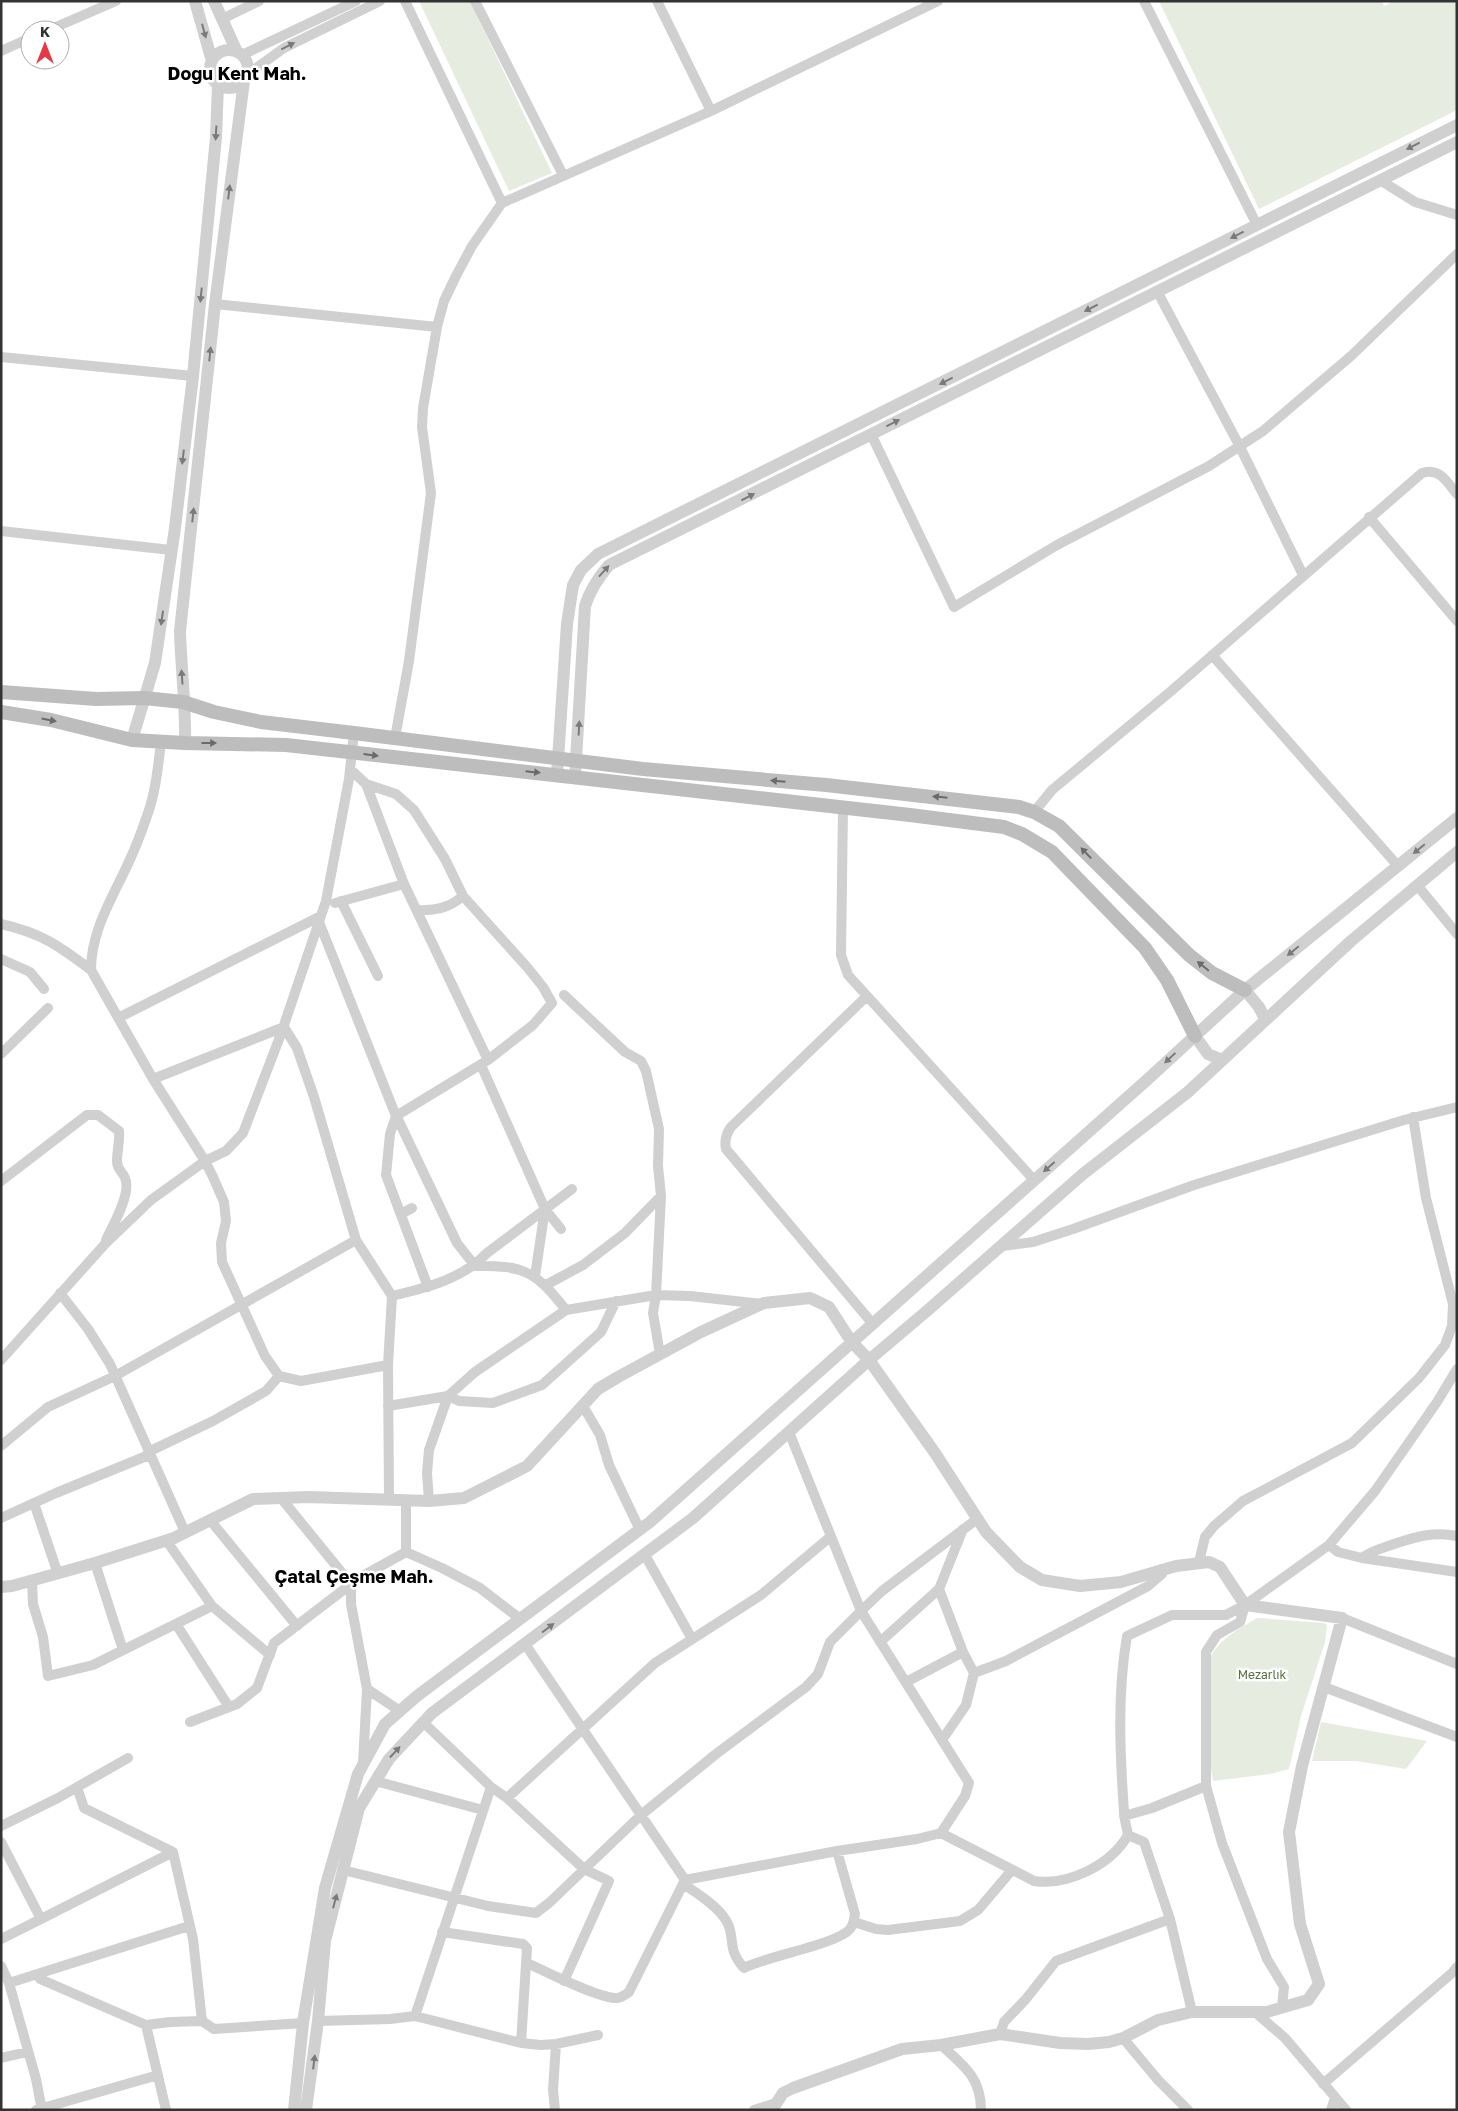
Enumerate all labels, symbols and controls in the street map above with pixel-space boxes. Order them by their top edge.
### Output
north arrow [20,20,70,70]
text: K [40,23,50,40]
one-way arrow [200,23,208,38]
one-way arrow [281,42,295,50]
district label: Doğu Kent Mah. [168,62,306,84]
one-way arrow [212,126,220,142]
one-way arrow [1406,142,1420,150]
one-way arrow [225,184,233,200]
one-way arrow [1229,231,1244,239]
one-way arrow [197,288,205,304]
one-way arrow [1084,304,1098,312]
one-way arrow [206,346,214,362]
one-way arrow [939,377,953,385]
one-way arrow [886,419,900,427]
one-way arrow [179,449,187,465]
one-way arrow [741,493,755,501]
one-way arrow [189,507,197,523]
one-way arrow [598,566,610,578]
one-way arrow [157,610,165,626]
one-way arrow [177,669,185,685]
one-way arrow [42,717,58,725]
one-way arrow [575,720,583,736]
one-way arrow [202,739,218,747]
one-way arrow [363,751,379,759]
one-way arrow [525,768,541,776]
one-way arrow [770,777,786,785]
one-way arrow [932,793,948,801]
one-way arrow [1413,844,1426,855]
one-way arrow [1081,847,1093,859]
one-way arrow [1286,946,1299,957]
one-way arrow [1197,960,1210,971]
one-way arrow [1165,1052,1177,1064]
one-way arrow [1043,1161,1056,1172]
district label: Çatal Çeşme Mah. [275,1565,433,1587]
one-way arrow [541,1622,554,1633]
park label: Mezarlık [1238,1667,1287,1682]
one-way arrow [389,1747,401,1759]
one-way arrow [331,1893,339,1909]
one-way arrow [310,2053,318,2069]

